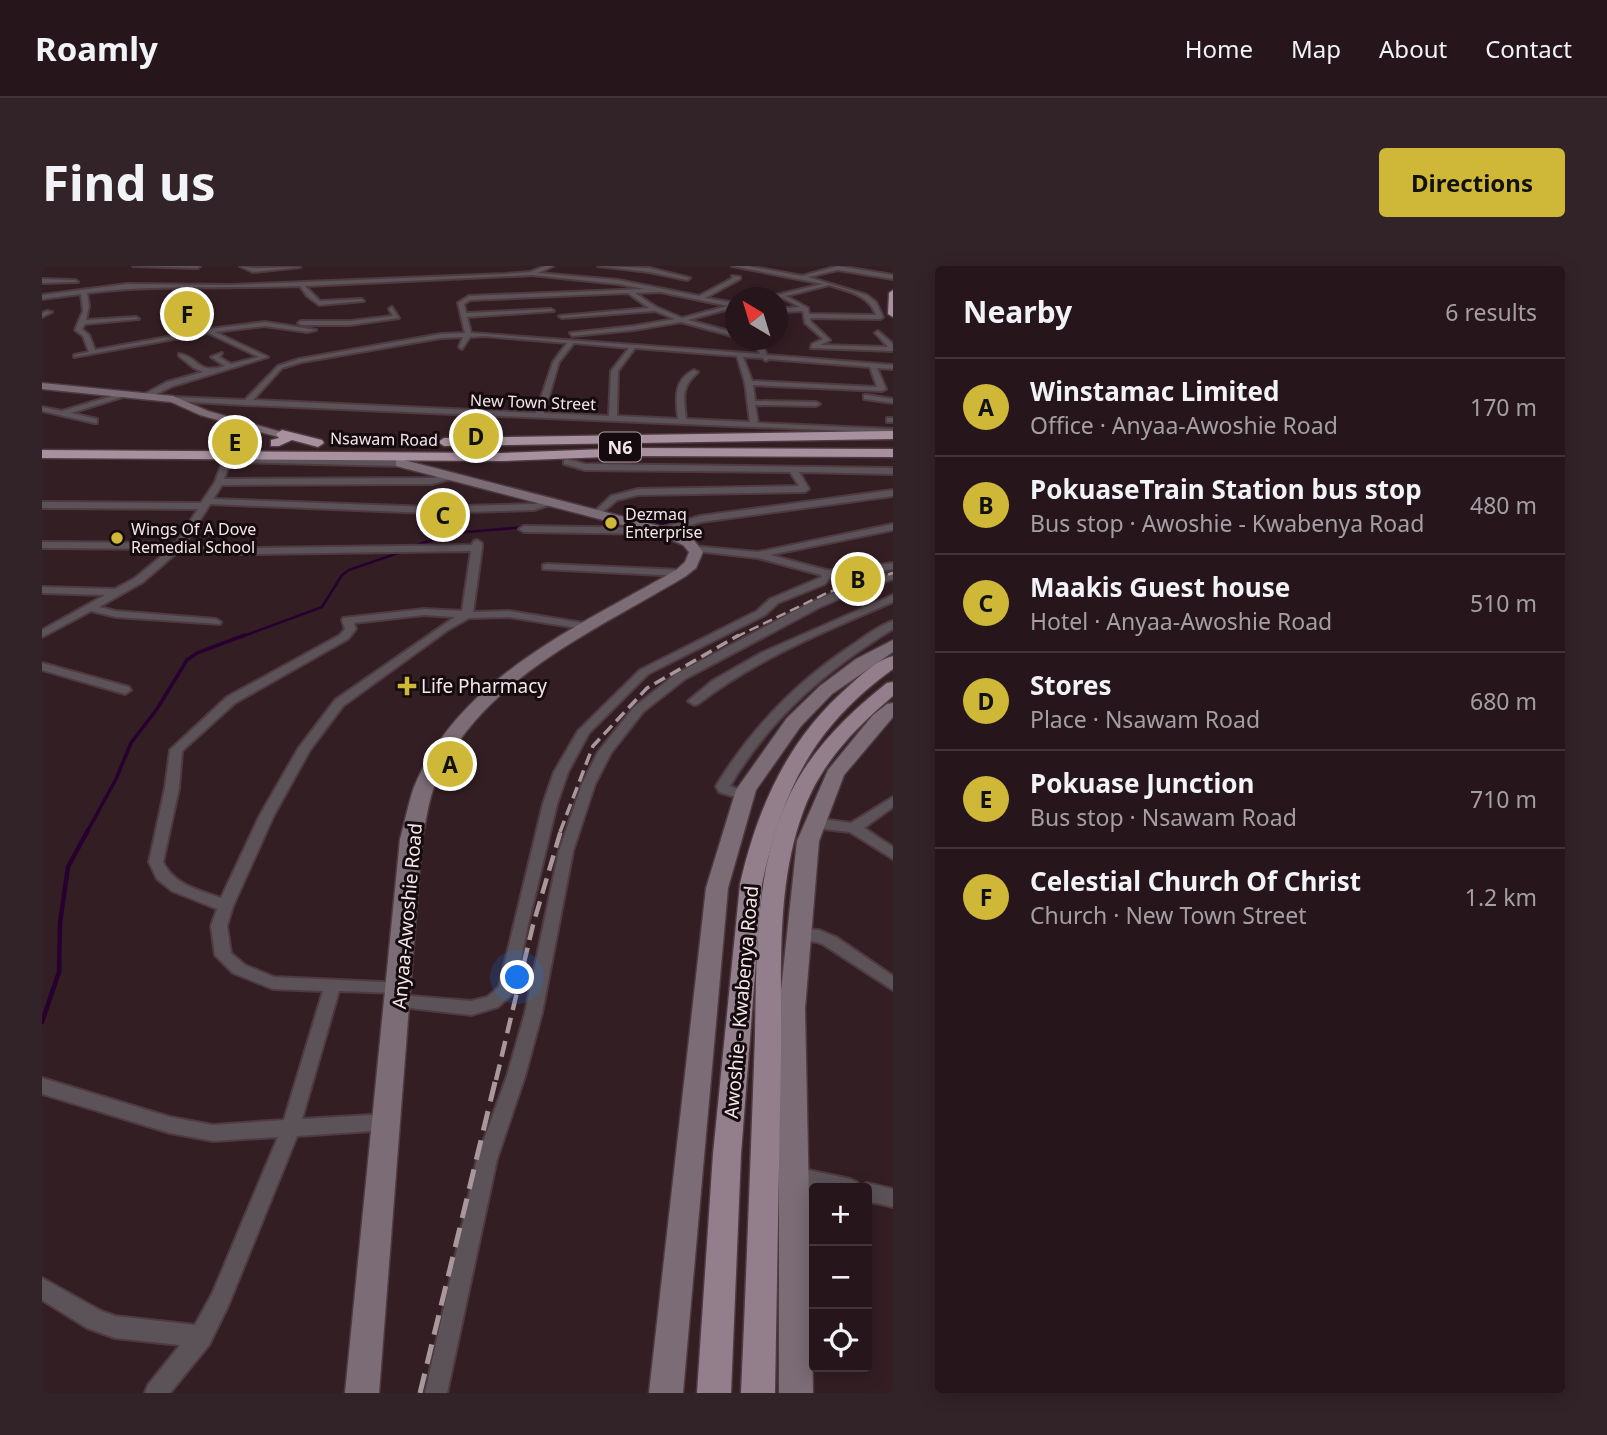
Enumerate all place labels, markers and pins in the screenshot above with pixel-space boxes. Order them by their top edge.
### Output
pin: F [164,288,210,340]
pin: D [453,410,499,462]
pin: E [212,416,258,468]
pin: C [420,489,466,541]
place label: Dezmaq Enterprise [625,503,702,543]
marker: Dezmaq Enterprise [603,515,619,531]
place label: Wings Of A Dove Remedial School [131,518,256,558]
marker: Wings Of A Dove Remedial School [109,530,125,546]
pin: B [835,553,881,605]
place label: Life Pharmacy [421,673,547,699]
marker: Life Pharmacy [399,678,415,694]
pin: A [427,738,473,790]

